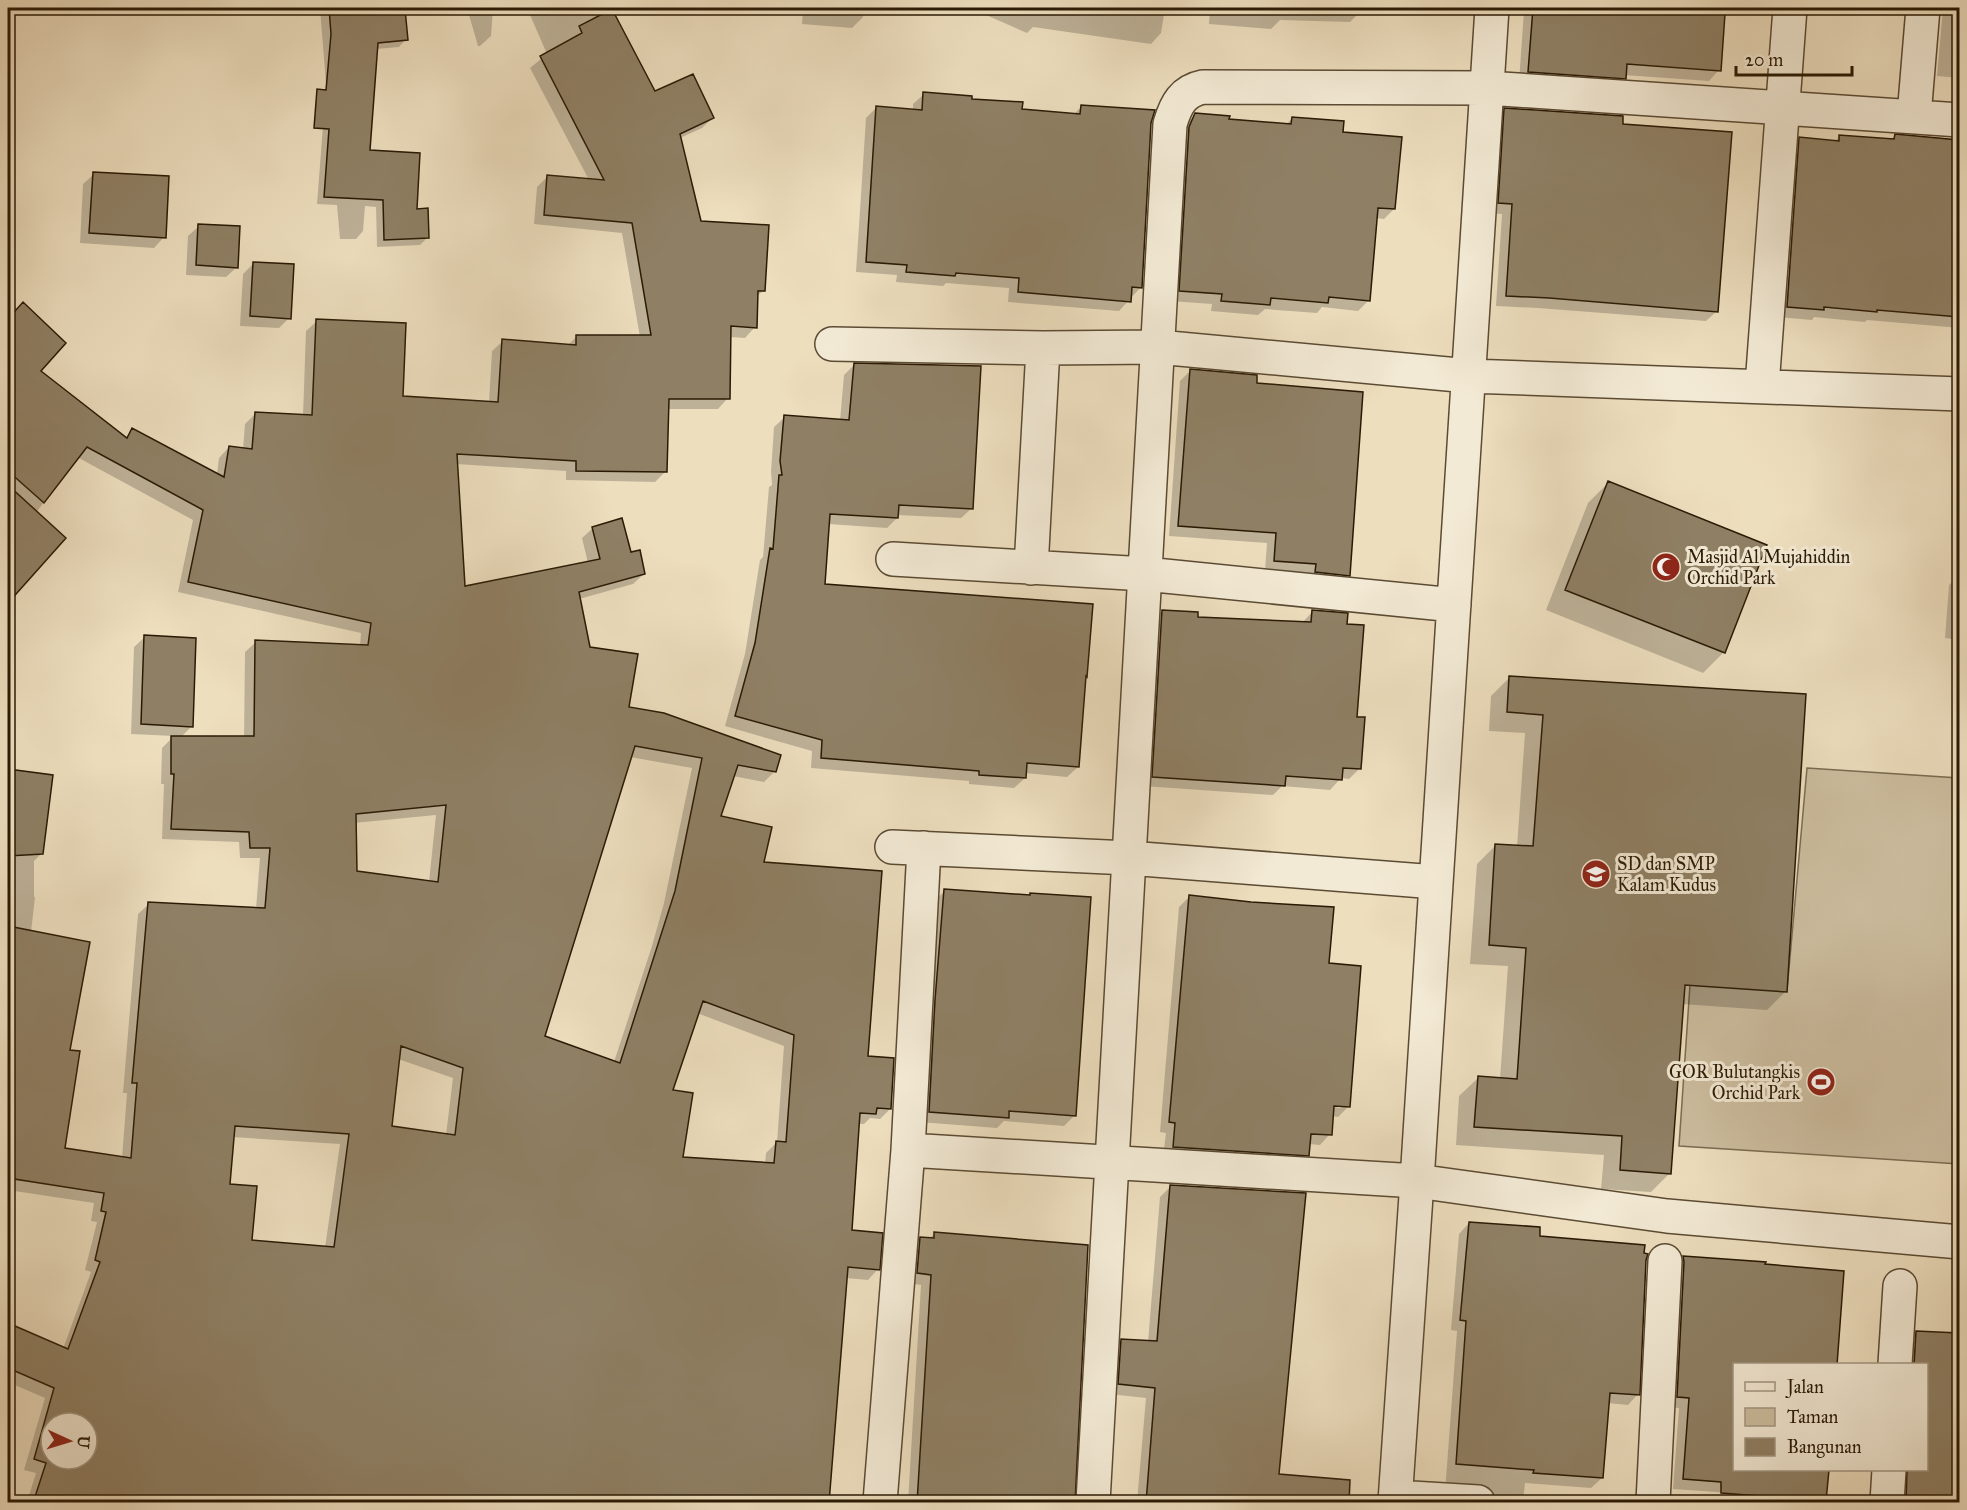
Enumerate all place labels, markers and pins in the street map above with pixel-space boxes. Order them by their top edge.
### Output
place label: Masjid Al Mujahiddin Orchid Park [1687,546,1851,589]
mosque icon: Masjid Al Mujahiddin Orchid Park [1650,551,1682,583]
place label: SD dan SMP Kalam Kudus [1617,853,1716,896]
school or university icon: SD dan SMP Kalam Kudus [1580,858,1612,890]
place label: GOR Bulutangkis Orchid Park [1669,1061,1801,1104]
sports icon: GOR Bulutangkis Orchid Park [1805,1066,1837,1098]

